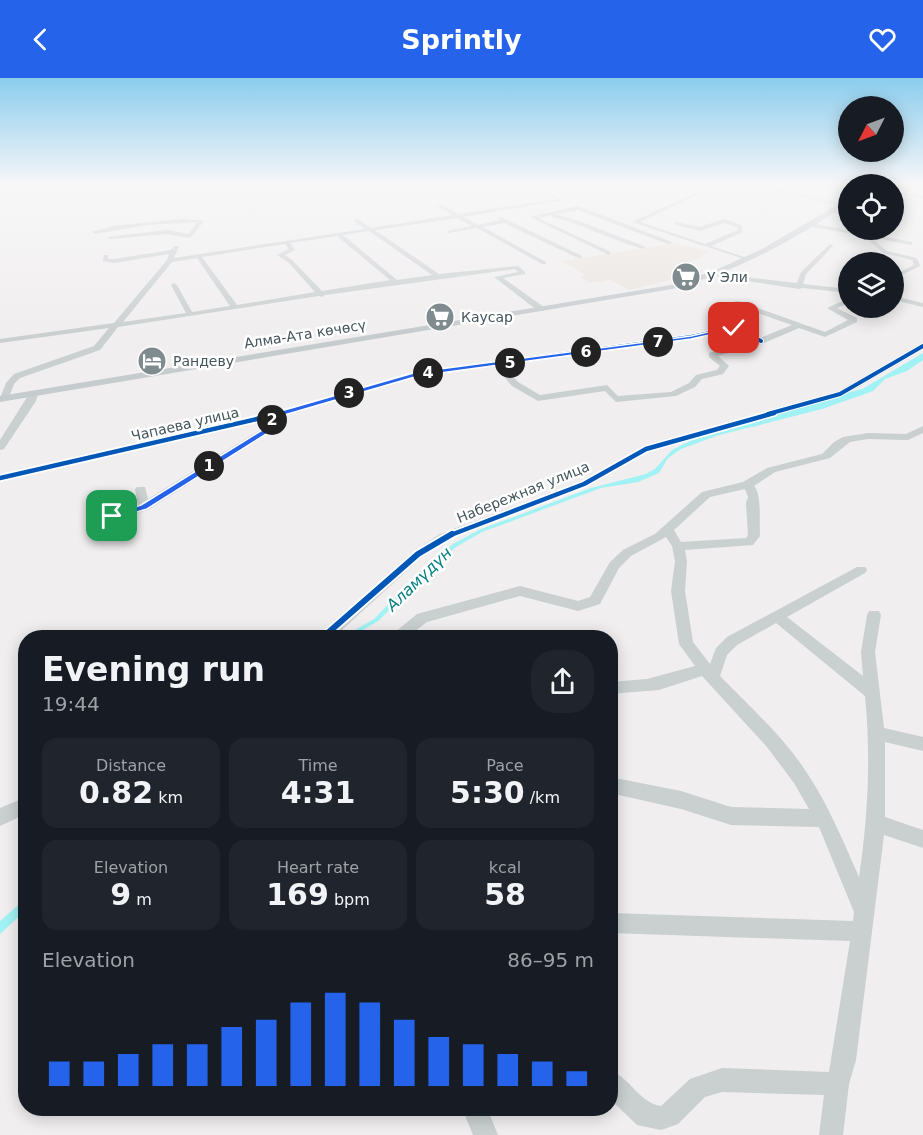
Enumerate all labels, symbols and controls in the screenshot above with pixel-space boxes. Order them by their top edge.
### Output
icon: back [24,23,57,56]
icon: heart [866,23,899,56]
text: Sprintly [401,24,522,55]
north arrow [838,96,904,162]
map controls [838,96,904,318]
button: locate [838,174,904,240]
button: layers [838,252,904,318]
supermarket icon: У Эли [670,261,702,293]
place label: У Эли [707,269,748,285]
supermarket icon: Каусар [424,301,456,333]
pin [708,302,759,353]
place label: Каусар [461,309,513,325]
icon: check [717,311,750,344]
street label: Алма-Ата көчөсү [243,316,367,352]
pin: 7 [643,327,673,357]
text: 7 [652,332,664,351]
pin: 6 [571,337,601,367]
text: 6 [580,342,592,361]
hotel icon: Рандеву [136,345,168,377]
pin: 5 [495,348,525,378]
place label: Рандеву [173,353,234,369]
text: 5 [504,353,516,372]
pin: 4 [413,358,443,388]
text: 4 [422,363,434,382]
pin: 3 [334,378,364,408]
text: 3 [343,383,355,402]
street label: Чапаева улица [129,404,241,444]
pin: 2 [257,405,287,435]
text: 2 [266,410,278,429]
pin: 1 [194,451,224,481]
text: 1 [203,456,215,475]
street label: Набережная улица [454,458,592,526]
pin [86,490,137,541]
icon: arrive [95,499,128,532]
water label: Аламүдүн [382,543,456,616]
text: Evening run [42,650,265,689]
button: share [531,650,594,713]
text: 19:44 [42,692,100,716]
text: Distance [96,756,166,775]
text: Time [298,756,338,775]
text: Pace [486,756,524,775]
text: 0.82 [79,775,153,810]
text: 4:31 [281,775,355,810]
text: 5:30 [450,775,525,810]
text: km [153,788,183,807]
text: /km [525,788,560,807]
text: Elevation [94,858,168,877]
text: Heart rate [277,858,359,877]
text: kcal [489,858,521,877]
text: 9 [110,877,131,912]
text: 169 [266,877,329,912]
text: 58 [484,877,526,912]
text: m [131,890,152,909]
text: bpm [329,890,370,909]
text: Elevation [42,948,135,972]
text: 86–95 m [507,948,594,972]

